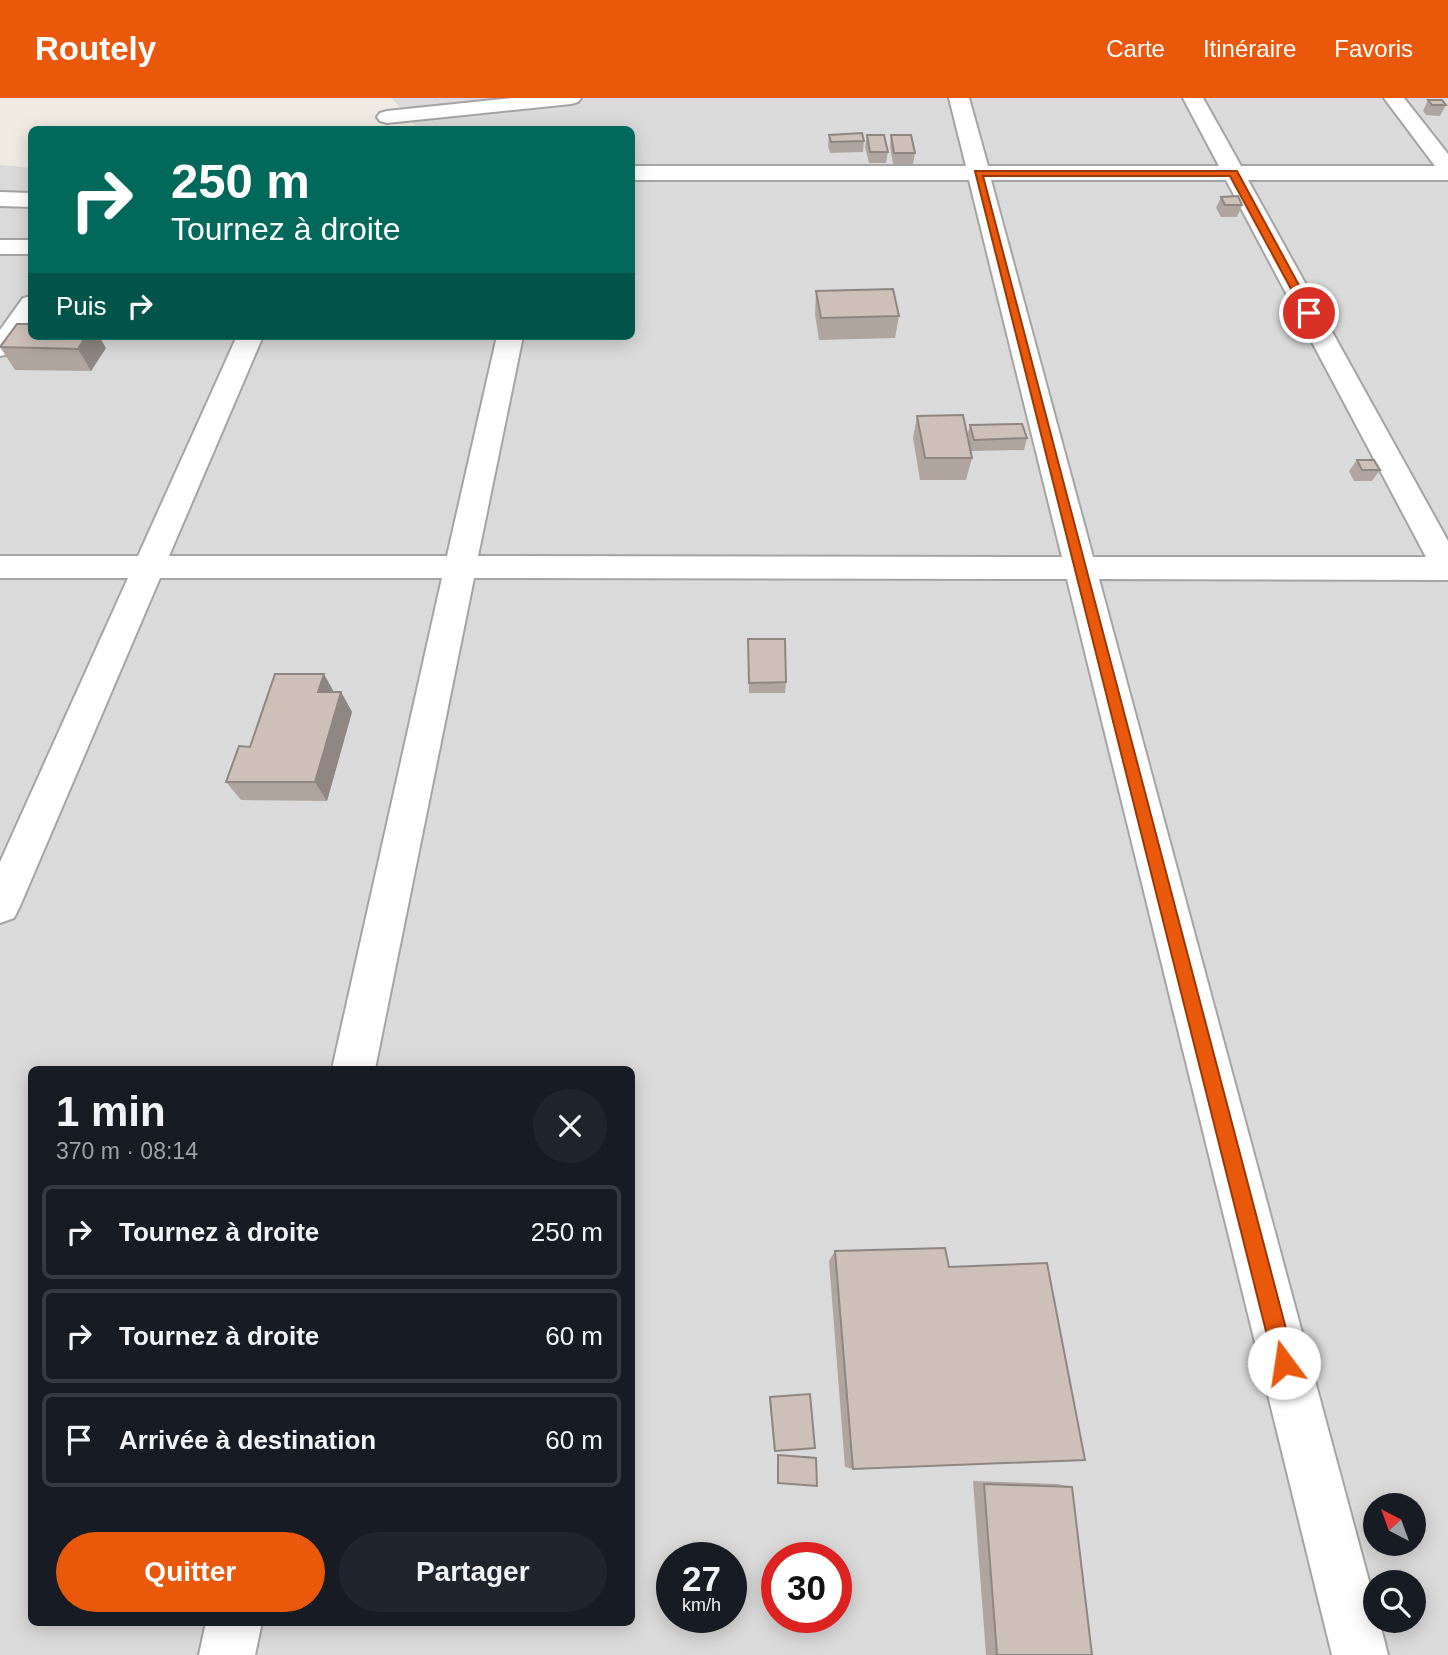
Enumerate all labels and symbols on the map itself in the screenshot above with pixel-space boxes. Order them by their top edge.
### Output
pin [1279,283,1339,343]
position arrow [1247,1326,1321,1400]
north arrow [1363,1493,1426,1556]
speed limit sign: 30 [761,1542,852,1633]

